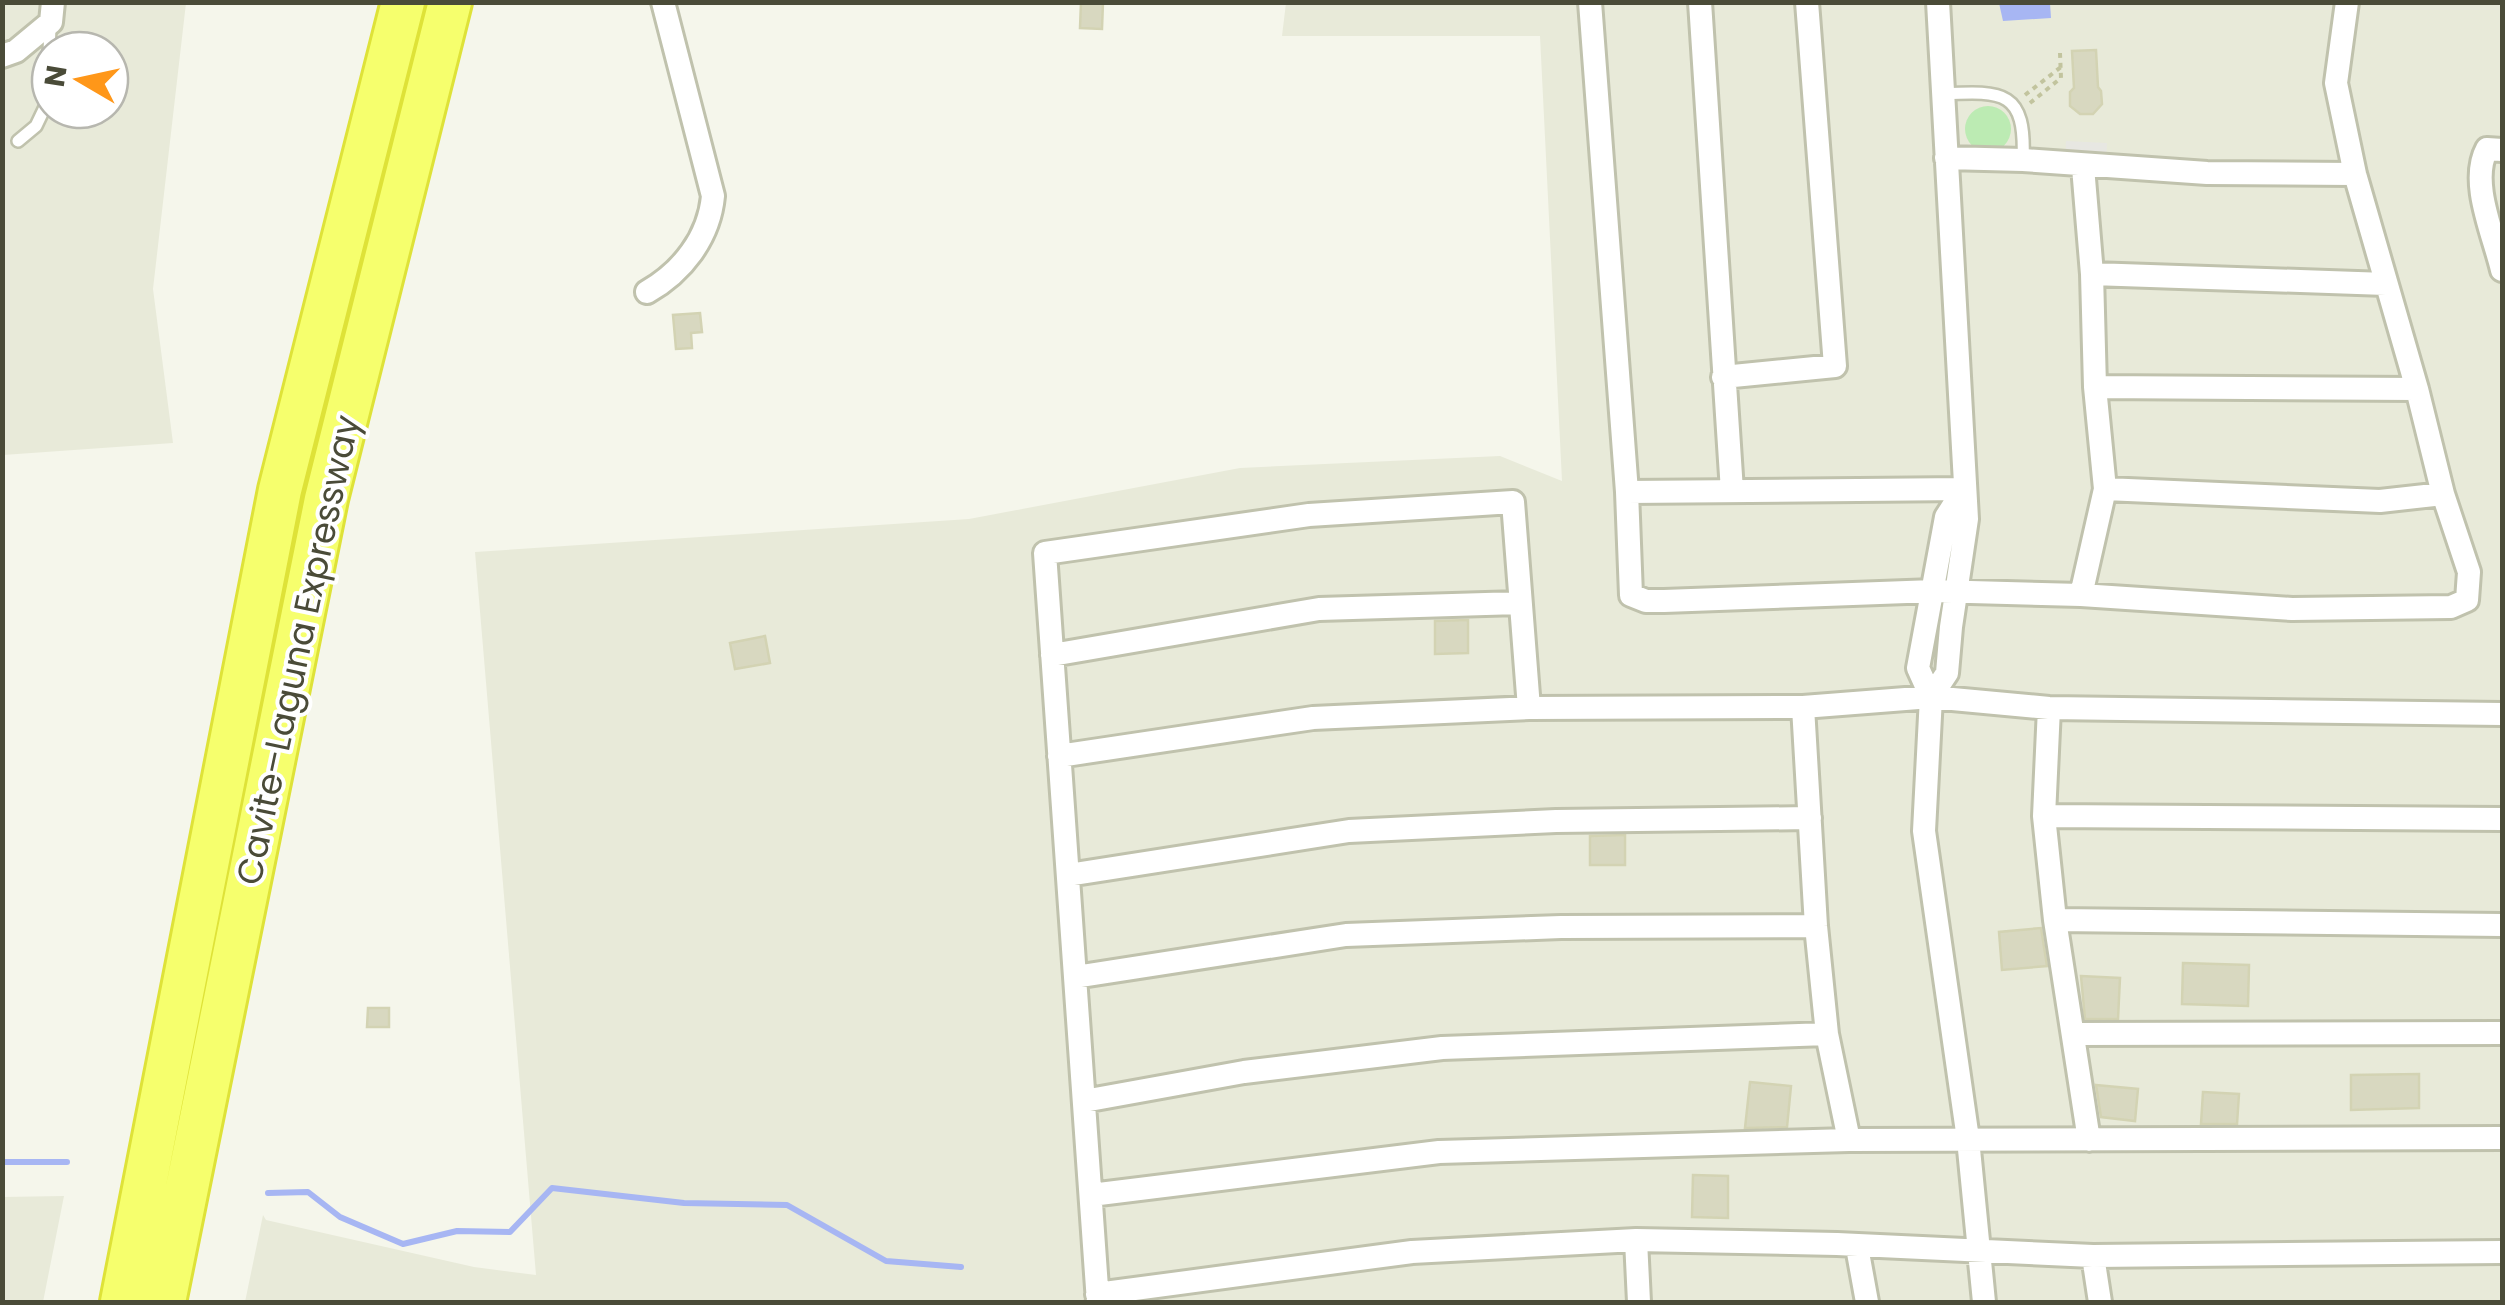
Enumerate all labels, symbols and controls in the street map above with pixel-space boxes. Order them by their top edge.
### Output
north arrow [30,30,130,130]
text: N [35,63,77,90]
street label: Cavite–Laguna Expressway [224,410,371,889]

